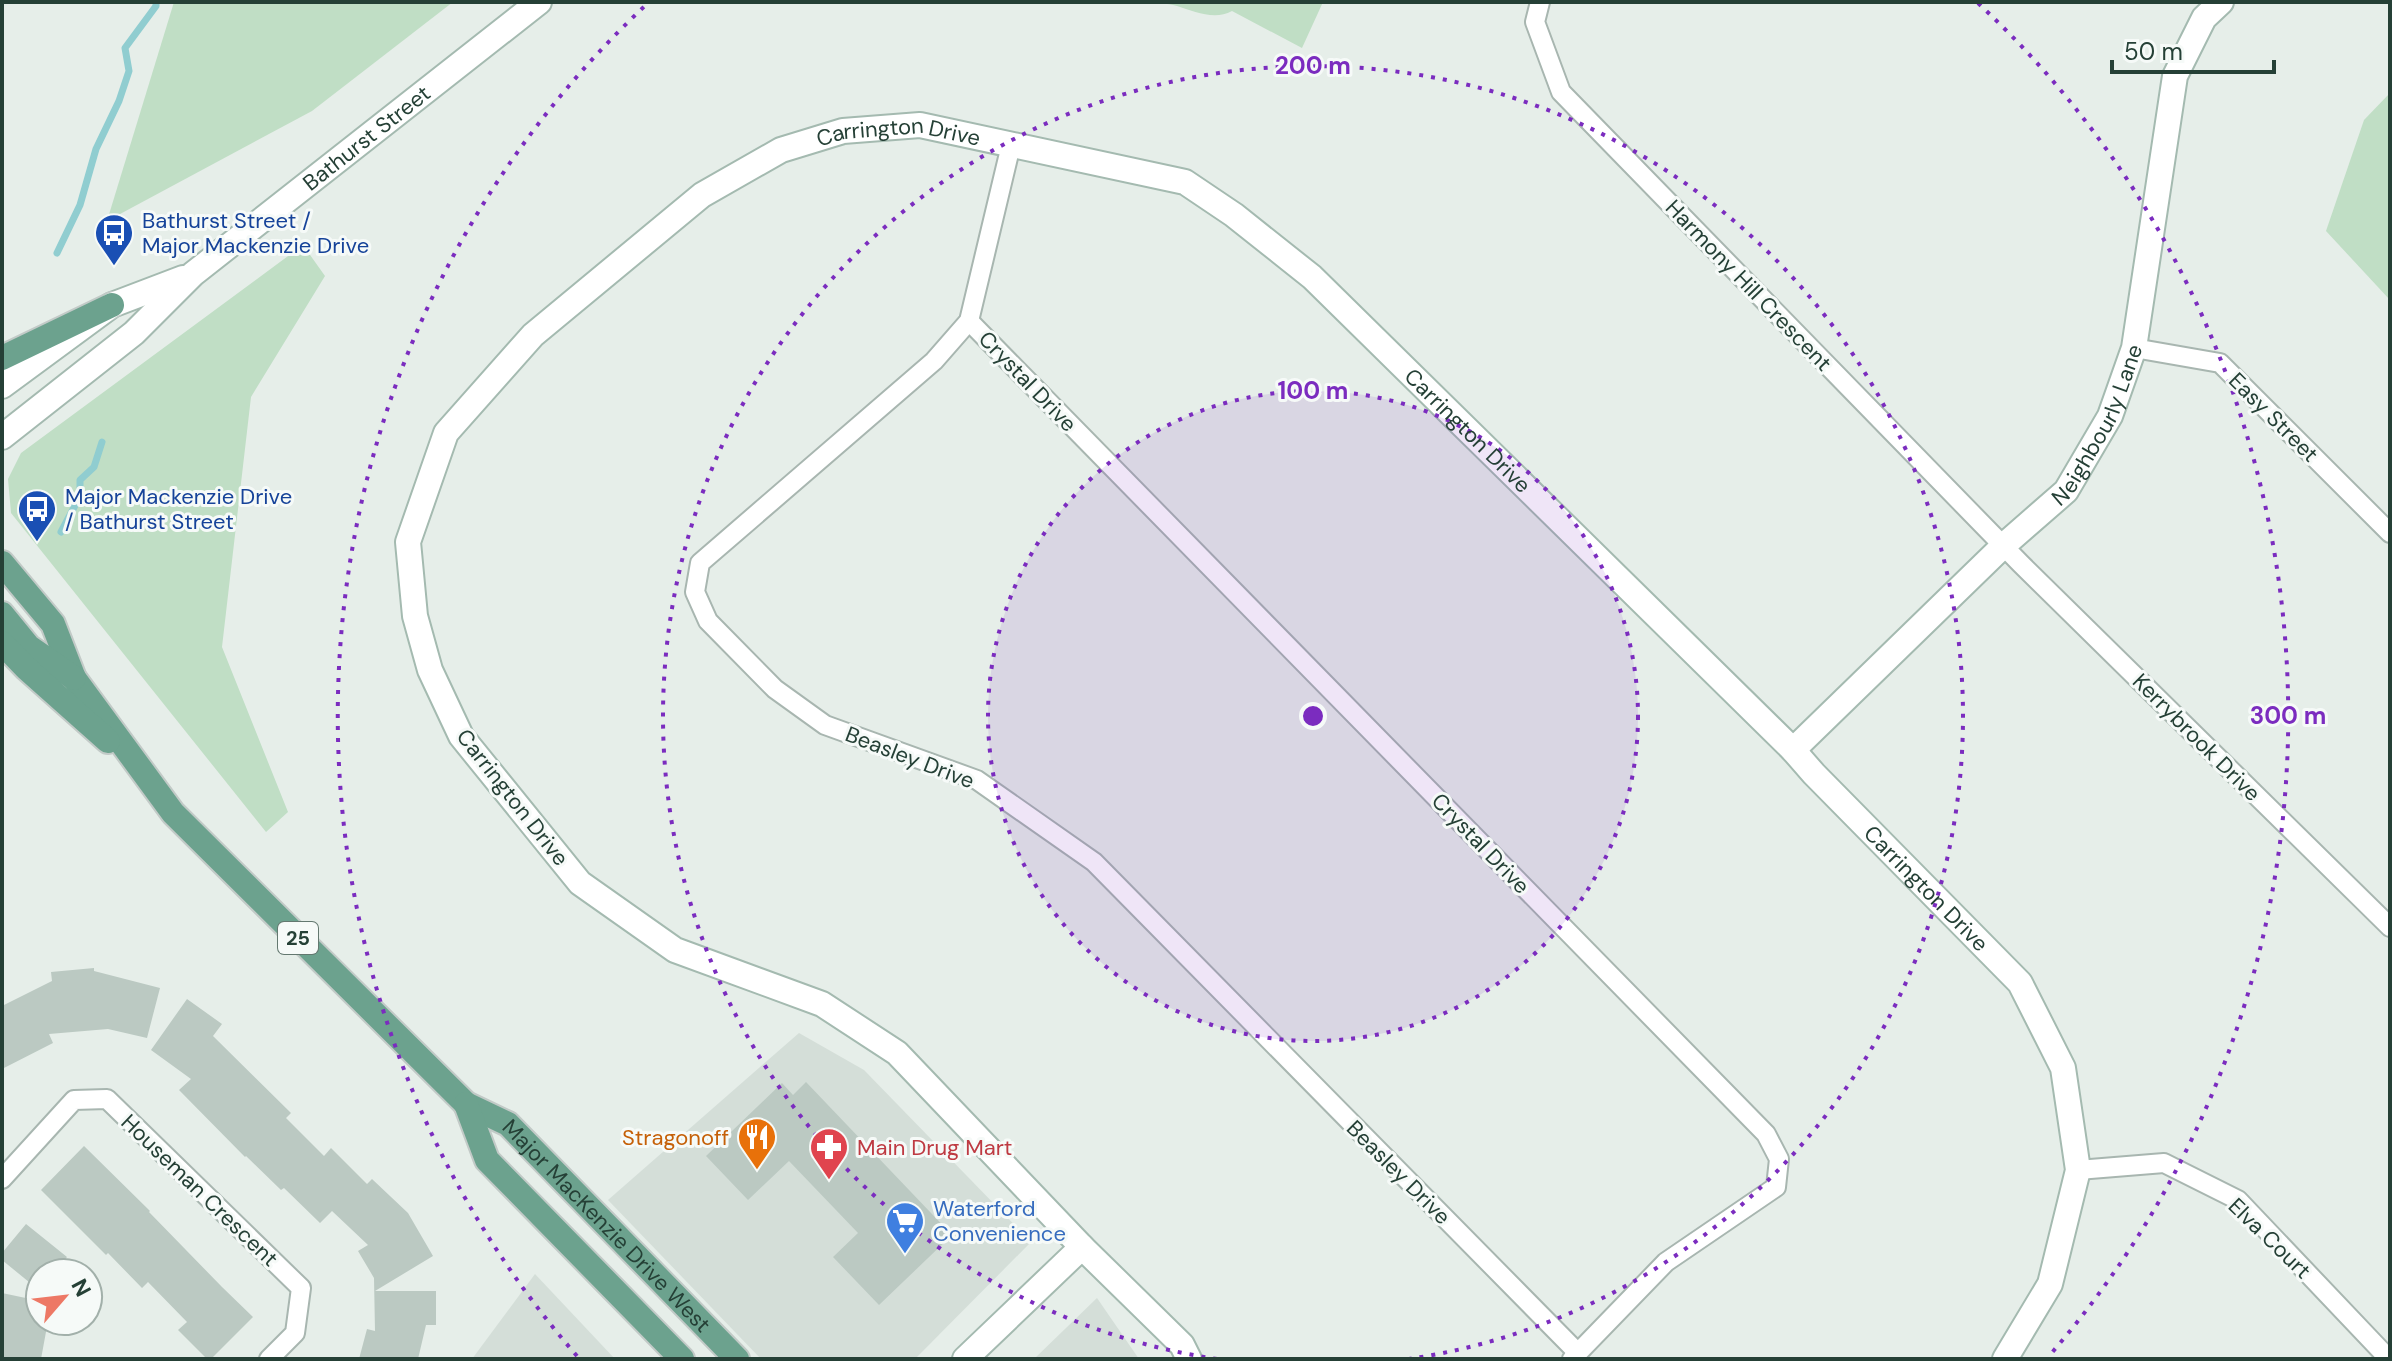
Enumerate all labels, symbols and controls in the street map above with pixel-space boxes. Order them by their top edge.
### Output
scale bar [2112,24,2274,74]
text: 50 m [2124,36,2183,67]
text: 200 m [1275,50,1351,81]
street label: Bathurst Street [297,79,436,197]
street label: Carrington Drive [813,111,983,153]
street label: Harmony Hill Crescent [1659,193,1838,377]
place label: Bathurst Street / Major Mackenzie Drive [142,206,369,260]
bus stop icon: Bathurst Street / Major Mackenzie Drive [93,212,135,267]
street label: Crystal Drive [972,325,1083,438]
street label: Neighbourly Lane [2045,340,2149,512]
street label: Carrington Drive [1398,362,1537,499]
street label: Easy Street [2223,366,2325,468]
text: 100 m [1278,375,1348,406]
place label: Major Mackenzie Drive / Bathurst Street [65,482,292,536]
bus stop icon: Major Mackenzie Drive / Bathurst Street [16,488,58,543]
street label: Kerrybrook Drive [2126,667,2267,808]
text: 300 m [2250,700,2326,731]
centre of rings [1299,702,1327,730]
street label: Beasley Drive [841,720,978,795]
street label: Carrington Drive [450,723,575,872]
street label: Crystal Drive [1425,787,1536,900]
street label: Carrington Drive [1857,819,1995,958]
road number: 25 [278,922,318,954]
street label: Houseman Crescent [115,1108,284,1273]
street label: Major MacKenzie Drive West [496,1113,717,1339]
street label: Beasley Drive [1340,1114,1457,1231]
restaurant icon: Stragonoff [736,1116,778,1171]
place label: Stragonoff [622,1123,729,1152]
pharmacy icon: Main Drug Mart [808,1126,850,1181]
place label: Main Drug Mart [857,1133,1012,1162]
street label: Elva Court [2222,1192,2317,1285]
place label: Waterford Convenience [933,1194,1066,1248]
supermarket icon: Waterford Convenience [884,1200,926,1255]
north arrow [24,1257,104,1337]
text: N [65,1274,98,1302]

